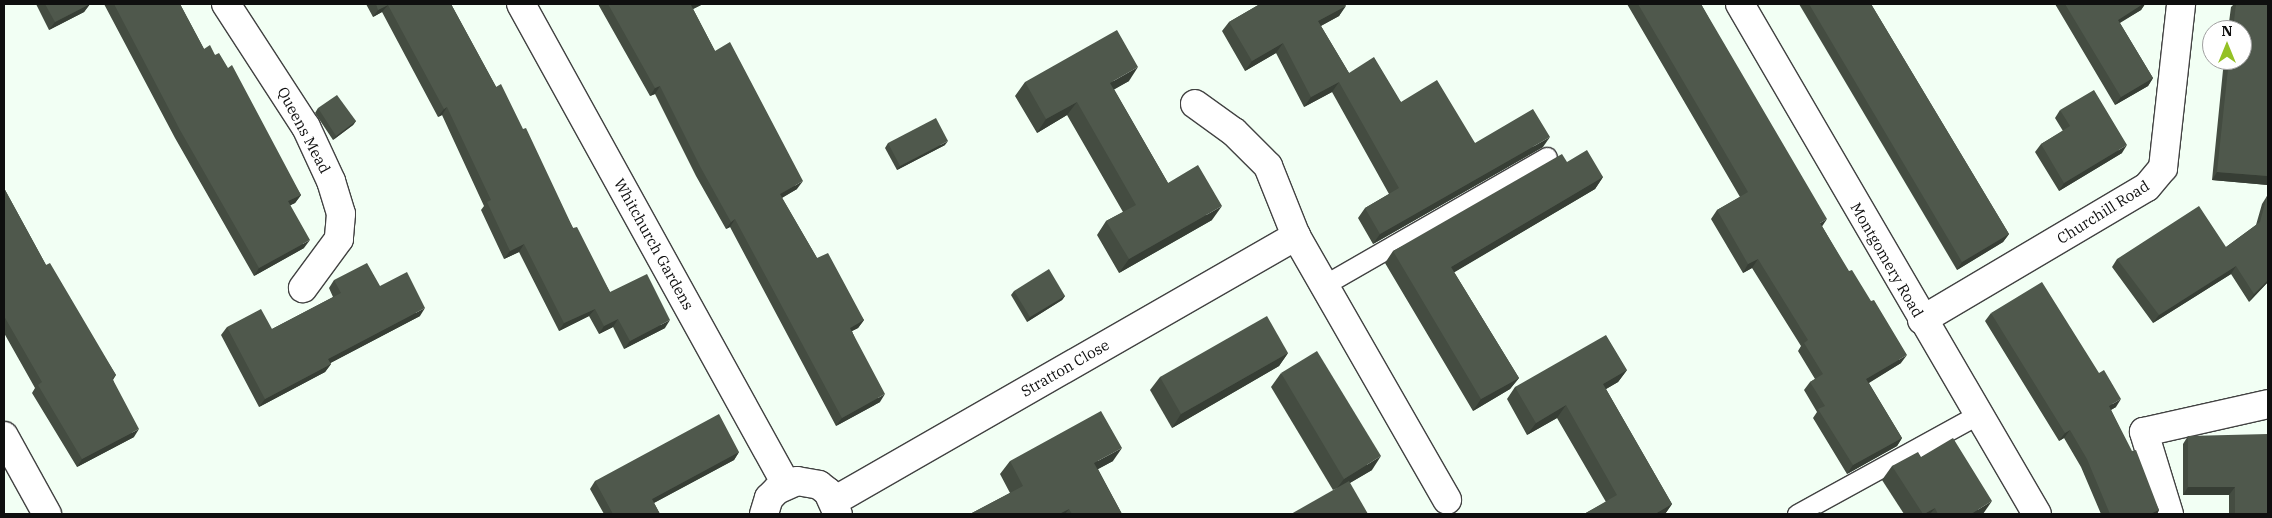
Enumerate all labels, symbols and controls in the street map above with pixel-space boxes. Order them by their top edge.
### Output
north arrow [2202,20,2252,70]
text: N [2221,22,2233,40]
street label: Queens Mead [274,84,334,176]
street label: Whitchurch Gardens [610,175,698,313]
street label: Churchill Road [2054,177,2152,247]
street label: Montgomery Road [1847,199,1927,321]
street label: Stratton Close [1018,336,1112,400]

